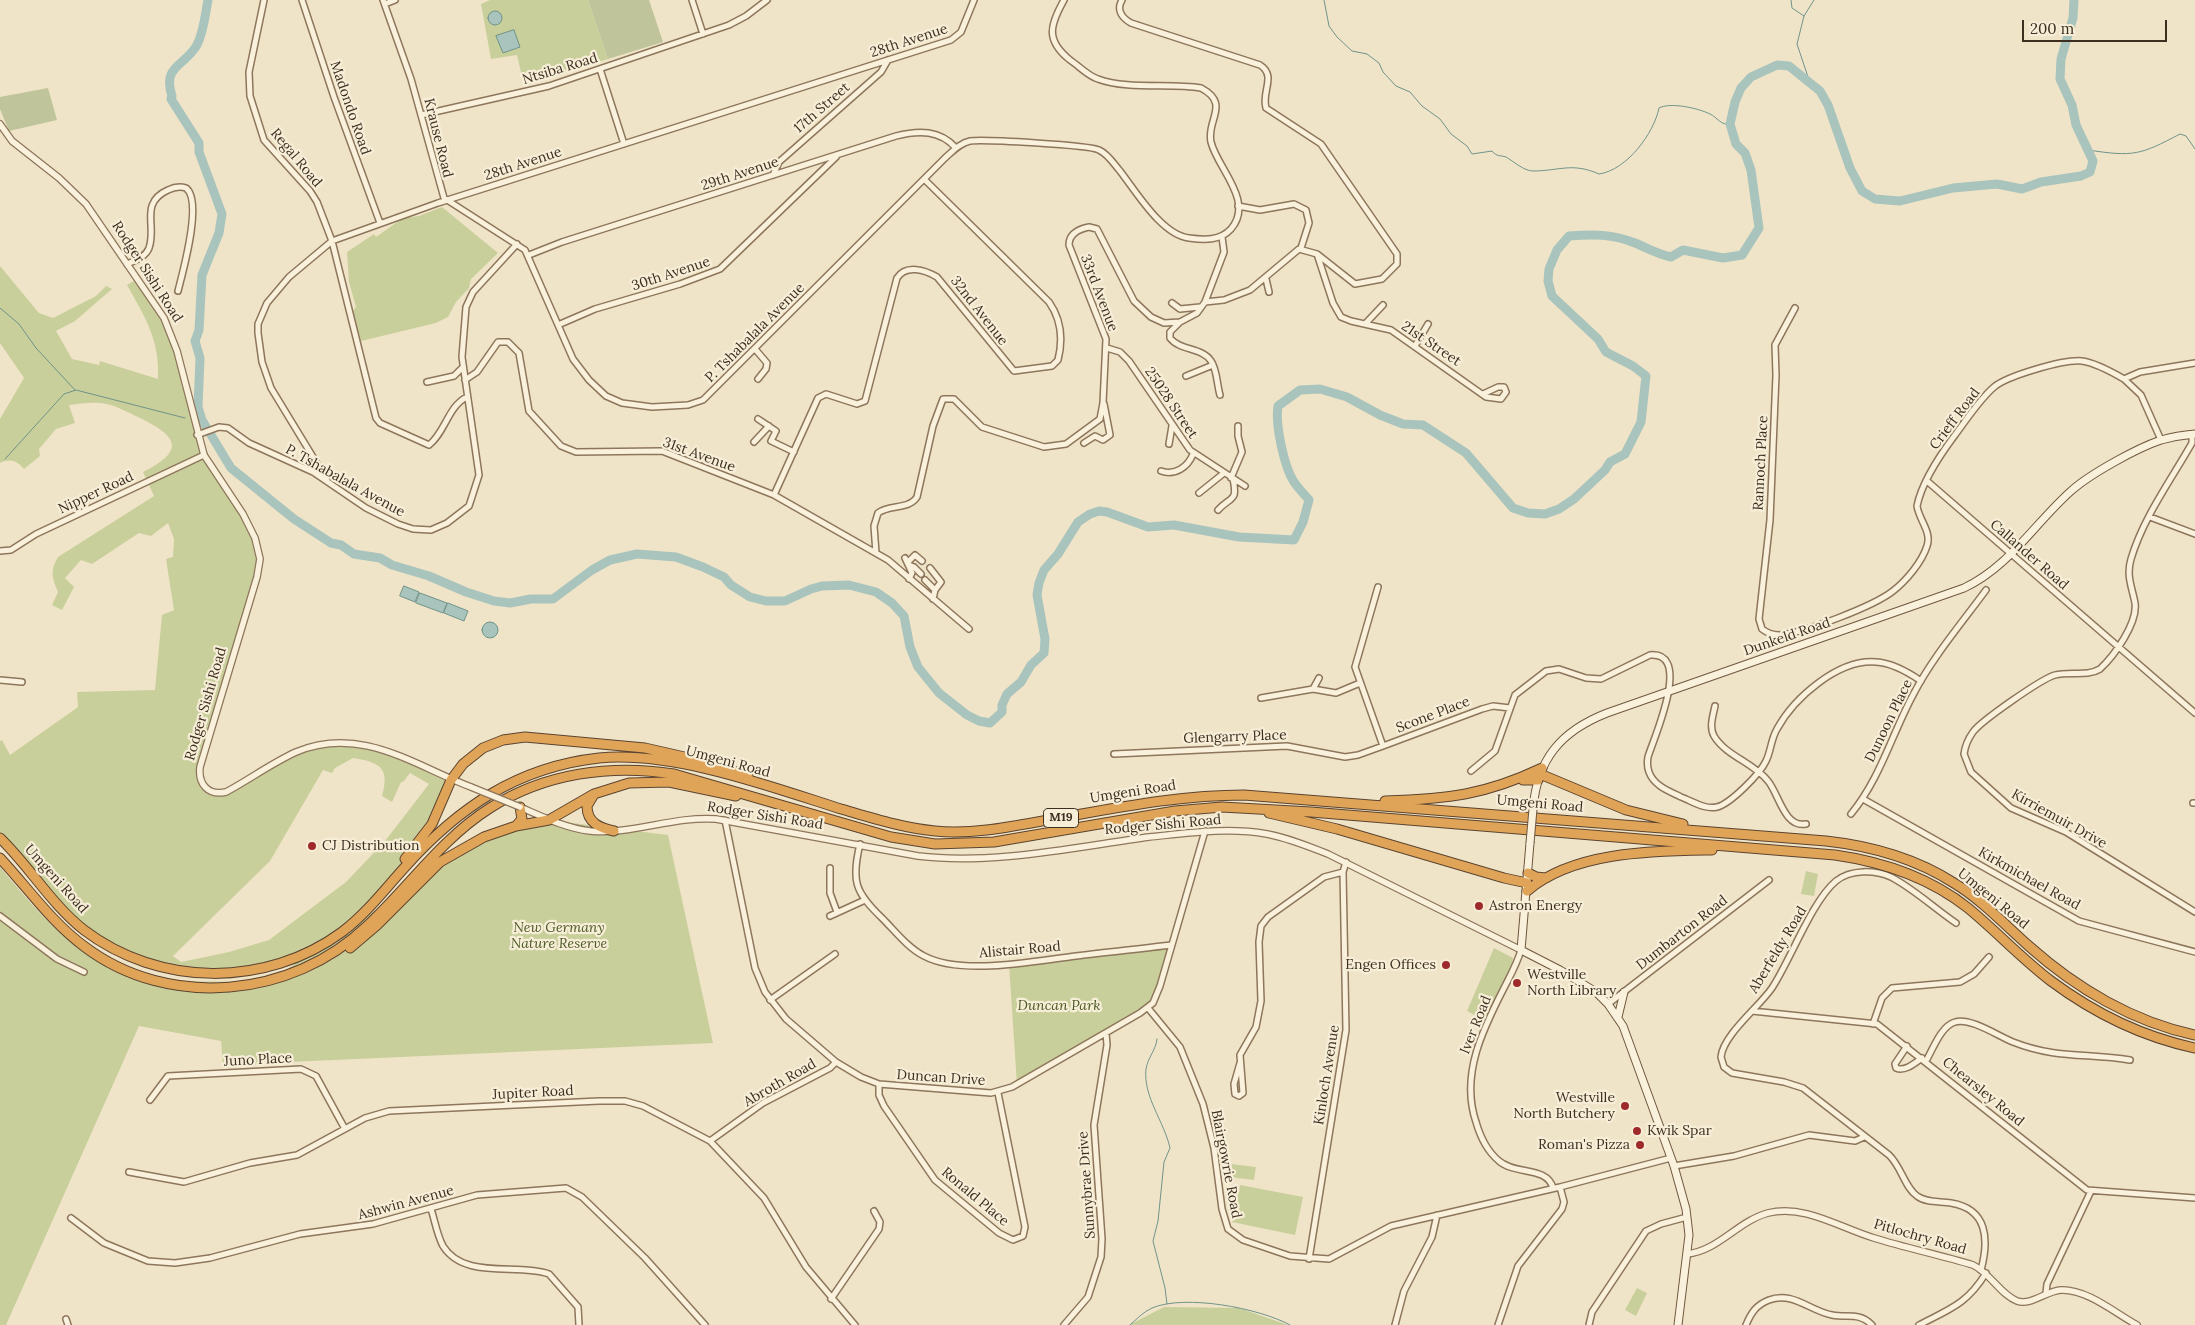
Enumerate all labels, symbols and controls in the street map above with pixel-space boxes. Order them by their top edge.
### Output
scale bar [2025,10,2170,42]
text: 200 m [2030,19,2074,38]
street label: 28th Avenue [868,21,950,61]
street label: Ntsiba Road [520,50,600,88]
street label: Madondo Road [326,59,374,157]
street label: 17th Street [791,79,853,137]
street label: Krause Road [420,97,456,179]
street label: Regal Road [267,125,325,191]
street label: 28th Avenue [482,144,564,184]
street label: 29th Avenue [699,154,781,194]
street label: Rodger Sishi Road [108,218,186,326]
street label: 33rd Avenue [1077,252,1121,334]
street label: 30th Avenue [630,253,712,295]
street label: 32nd Avenue [947,273,1011,349]
street label: P. Tshabalala Avenue [702,280,808,386]
street label: 21st Street [1398,318,1464,370]
street label: 25028 Street [1141,364,1201,442]
street label: Crieff Road [1926,385,1984,453]
street label: Rannoch Place [1750,415,1772,511]
street label: 31st Avenue [660,434,738,476]
street label: P. Tshabalala Avenue [282,441,408,521]
street label: Nipper Road [56,468,136,518]
street label: Callander Road [1986,516,2072,594]
street label: Dunkeld Road [1741,614,1833,660]
street label: Rodger Sishi Road [182,645,230,763]
street label: Dunoon Place [1862,677,1916,765]
street label: Scone Place [1394,693,1472,737]
street label: Glengarry Place [1183,727,1287,747]
street label: Umgeni Road [684,743,772,781]
street label: Umgeni Road [1089,777,1177,807]
street label: Kirriemuir Drive [2008,786,2110,852]
street label: Umgeni Road [1496,792,1584,816]
street label: Rodger Sishi Road [706,799,824,833]
road number: M19 [1044,808,1078,828]
street label: Rodger Sishi Road [1104,812,1222,838]
place label: CJ Distribution [322,838,419,854]
marker: CJ Distribution [306,840,318,852]
street label: Umgeni Road [21,841,91,917]
street label: Kirkmichael Road [1975,844,2083,914]
street label: Umgeni Road [1954,865,2032,933]
street label: Dumbarton Road [1633,892,1731,974]
place label: Astron Energy [1489,898,1582,914]
marker: Astron Energy [1473,900,1485,912]
street label: Aberfeldy Road [1745,903,1811,997]
park label: New Germany Nature Reserve [511,920,607,952]
street label: Alistair Road [979,938,1061,962]
place label: Engen Offices [1345,957,1436,973]
marker: Engen Offices [1440,959,1452,971]
place label: Westville North Library [1527,967,1616,1000]
marker: Westville North Library [1511,977,1523,989]
street label: Iver Road [1457,993,1495,1057]
park label: Duncan Park [1017,998,1101,1014]
street label: Kinloch Avenue [1311,1024,1343,1126]
street label: Juno Place [223,1050,293,1070]
street label: Chearsley Road [1939,1054,2027,1130]
street label: Abroth Road [741,1055,819,1111]
street label: Duncan Drive [896,1067,986,1089]
street label: Jupiter Road [492,1082,574,1104]
place label: Westville North Butchery [1513,1090,1615,1122]
marker: Westville North Butchery [1619,1100,1631,1112]
street label: Blairgowrie Road [1207,1108,1245,1220]
place label: Kwik Spar [1647,1123,1712,1139]
marker: Kwik Spar [1631,1125,1643,1137]
street label: Sunnybrae Drive [1075,1131,1099,1239]
place label: Roman's Pizza [1538,1137,1630,1153]
marker: Roman's Pizza [1634,1139,1646,1151]
street label: Ronald Place [938,1164,1012,1230]
street label: Ashwin Avenue [356,1182,456,1224]
street label: Pitlochry Road [1872,1216,1968,1258]

